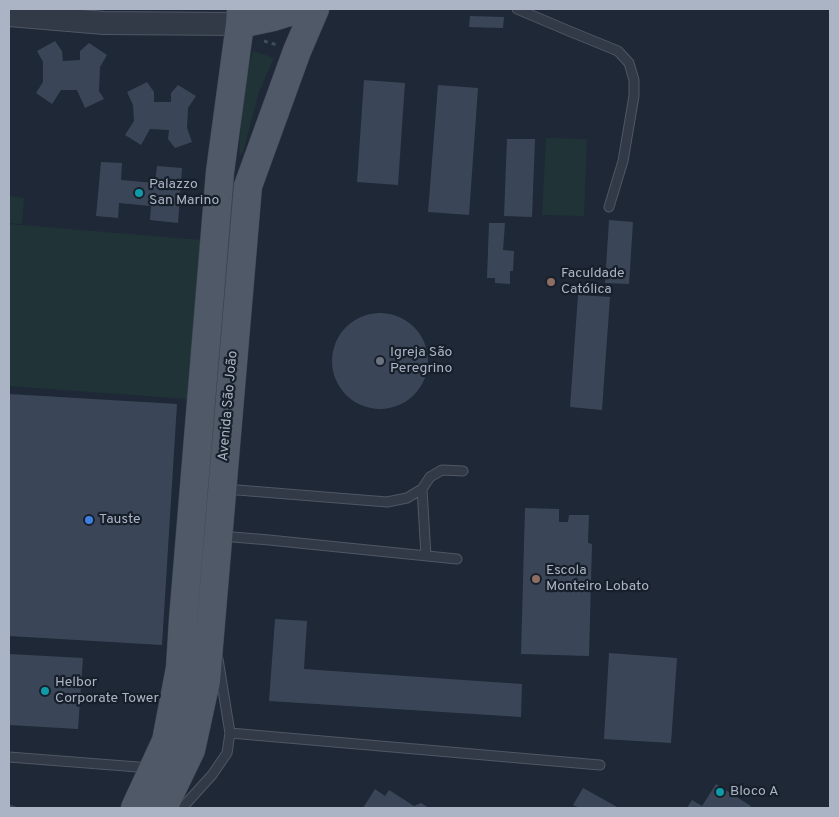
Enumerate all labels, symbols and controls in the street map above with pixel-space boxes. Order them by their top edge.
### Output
place label: Palazzo San Marino [149,177,219,210]
marker: Palazzo San Marino [133,187,145,199]
place label: Faculdade Católica [561,266,625,298]
marker: Faculdade Católica [545,276,557,288]
place label: Igreja São Peregrino [390,345,452,378]
street label: Avenida São João [216,350,242,462]
marker: Igreja São Peregrino [374,355,386,367]
place label: Tauste [99,512,141,528]
marker: Tauste [83,514,95,526]
place label: Escola Monteiro Lobato [546,563,649,596]
marker: Escola Monteiro Lobato [530,573,542,585]
place label: Helbor Corporate Tower [55,675,159,708]
marker: Helbor Corporate Tower [39,685,51,697]
place label: Bloco A [730,784,779,800]
marker: Bloco A [714,786,726,798]

